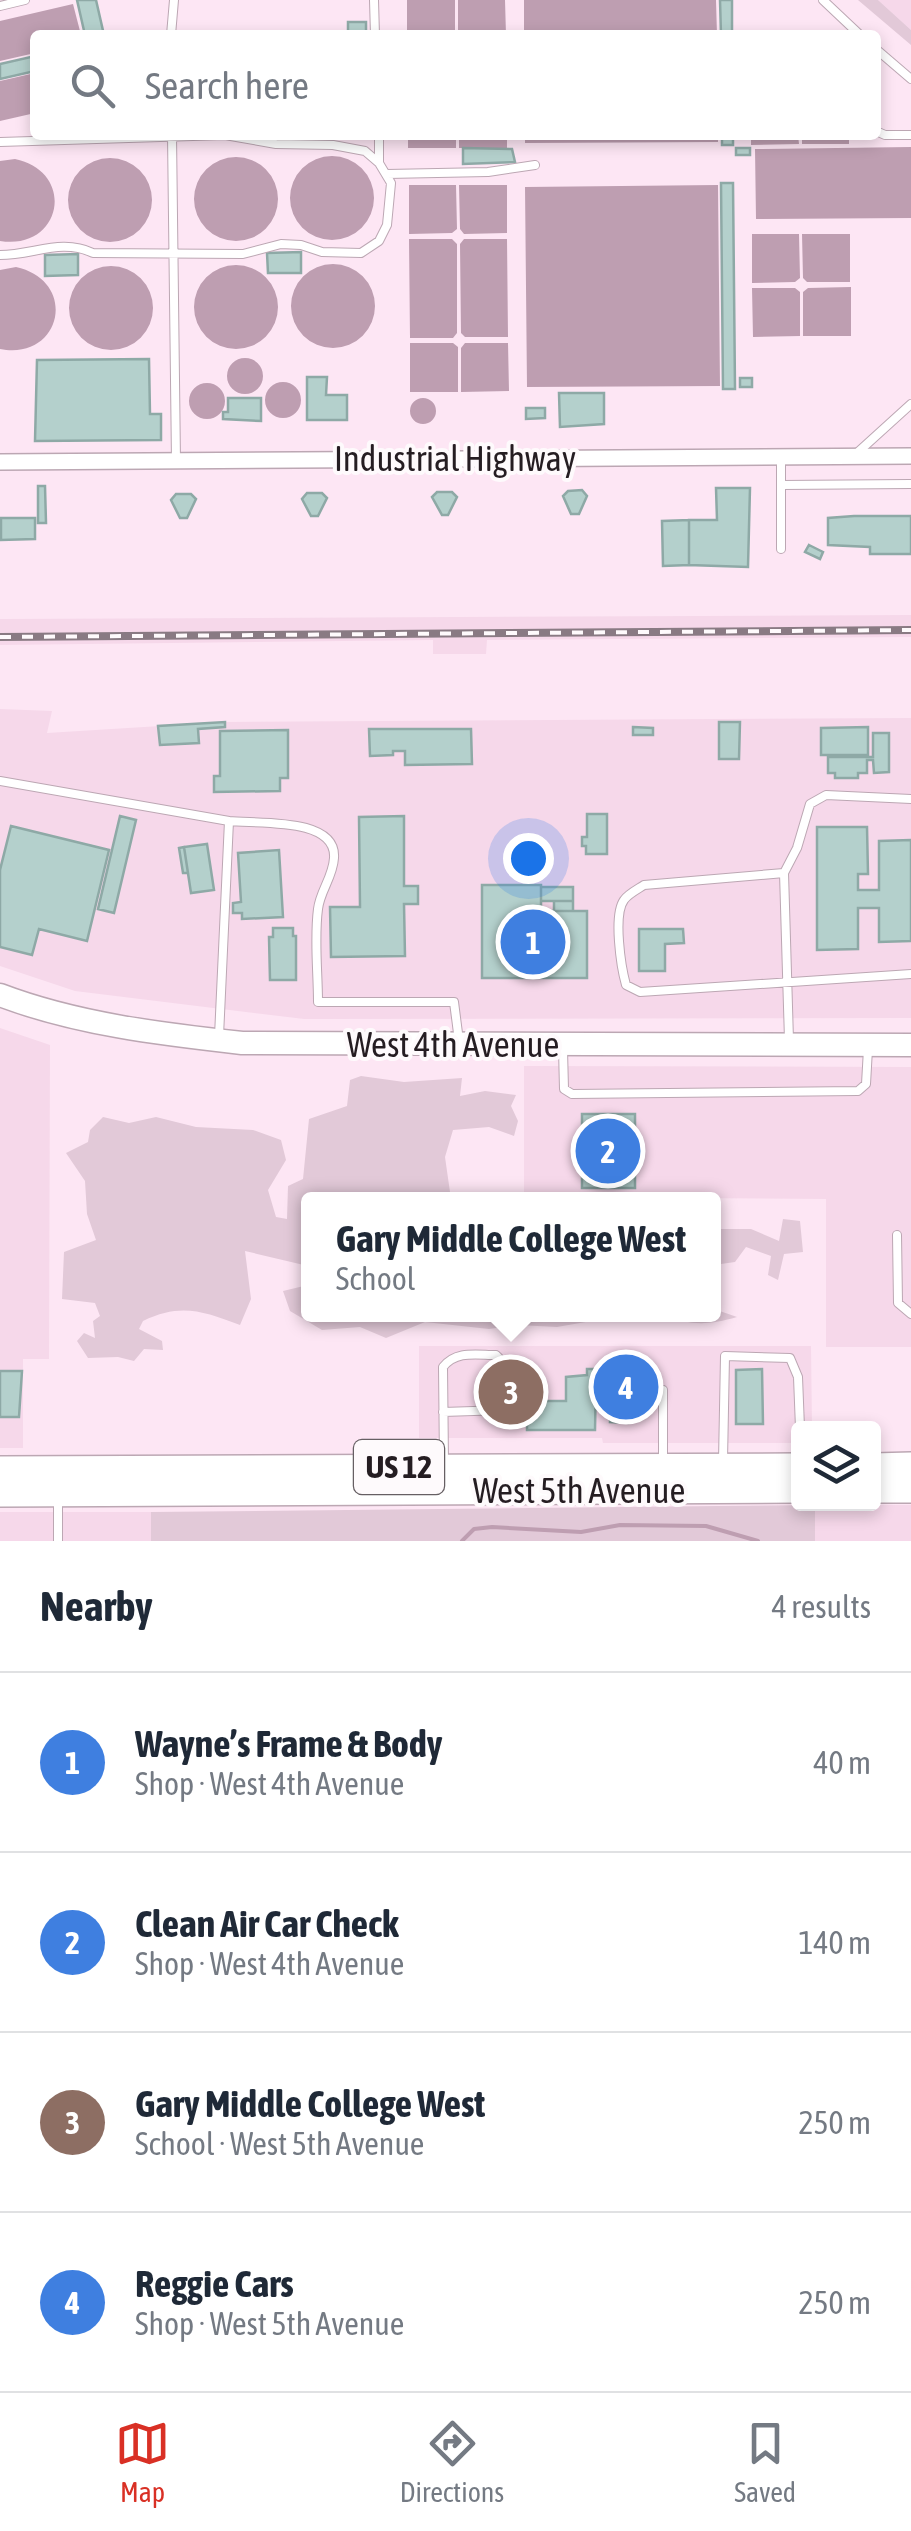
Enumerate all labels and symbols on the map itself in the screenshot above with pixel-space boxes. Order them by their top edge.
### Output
street label: Industrial Highway [334,438,576,478]
your location [503,833,554,884]
pin: 1 [500,904,566,980]
street label: West 4th Avenue [347,1024,559,1064]
pin: 2 [576,1114,640,1188]
pin: 4 [594,1350,658,1424]
pin: 3 [478,1354,544,1430]
road number: US 12 [354,1440,444,1494]
street label: West 5th Avenue [473,1470,685,1510]

